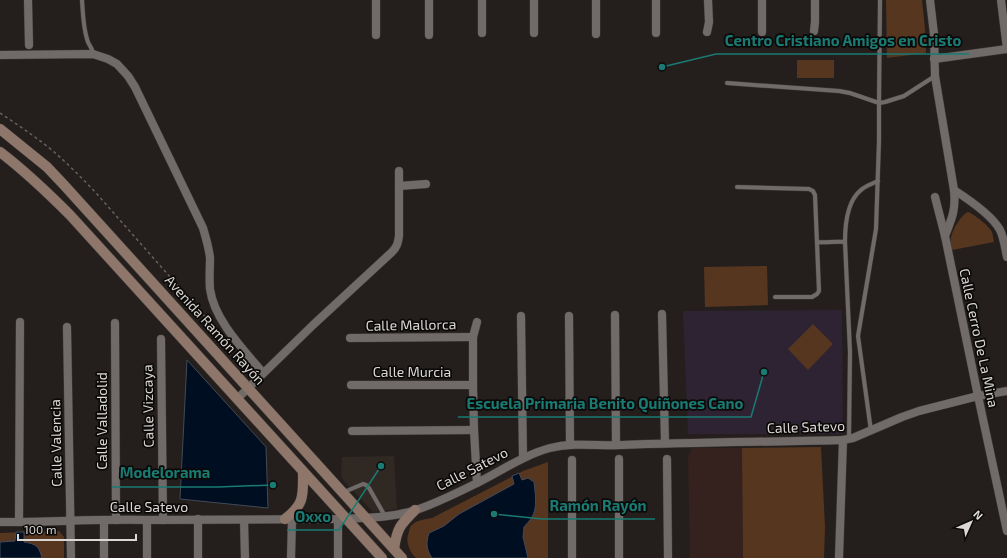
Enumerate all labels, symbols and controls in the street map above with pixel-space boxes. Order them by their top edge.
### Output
callout: Centro Cristiano Amigos en Cristo [716,27,969,54]
text: Centro Cristiano Amigos en Cristo [725,31,961,49]
street label: Calle Cerro De La Mina [956,267,1003,409]
street label: Avenida Ramón Rayón [162,271,269,388]
street label: Calle Mallorca [365,315,457,334]
street label: Calle Murcia [373,363,451,380]
street label: Calle Vizcaya [138,364,157,448]
street label: Calle Valladolid [93,372,110,470]
callout: Escuela Primaria Benito Quiñones Cano [458,390,751,417]
text: Escuela Primaria Benito Quiñones Cano [467,394,744,413]
street label: Calle Valencia [46,399,65,487]
street label: Calle Satevo [767,417,845,436]
street label: Calle Satevo [433,443,511,494]
callout: Modelorama [112,460,218,487]
text: Modelorama [120,463,210,481]
callout: Ramón Rayón [542,492,655,519]
text: Ramón Rayón [550,496,647,515]
street label: Calle Satevo [110,498,188,515]
north arrow [951,502,991,542]
callout: Oxxo [287,503,339,530]
text: Oxxo [295,507,331,525]
text: N [971,507,986,522]
scale bar [18,516,136,542]
text: 100 m [24,522,56,536]

